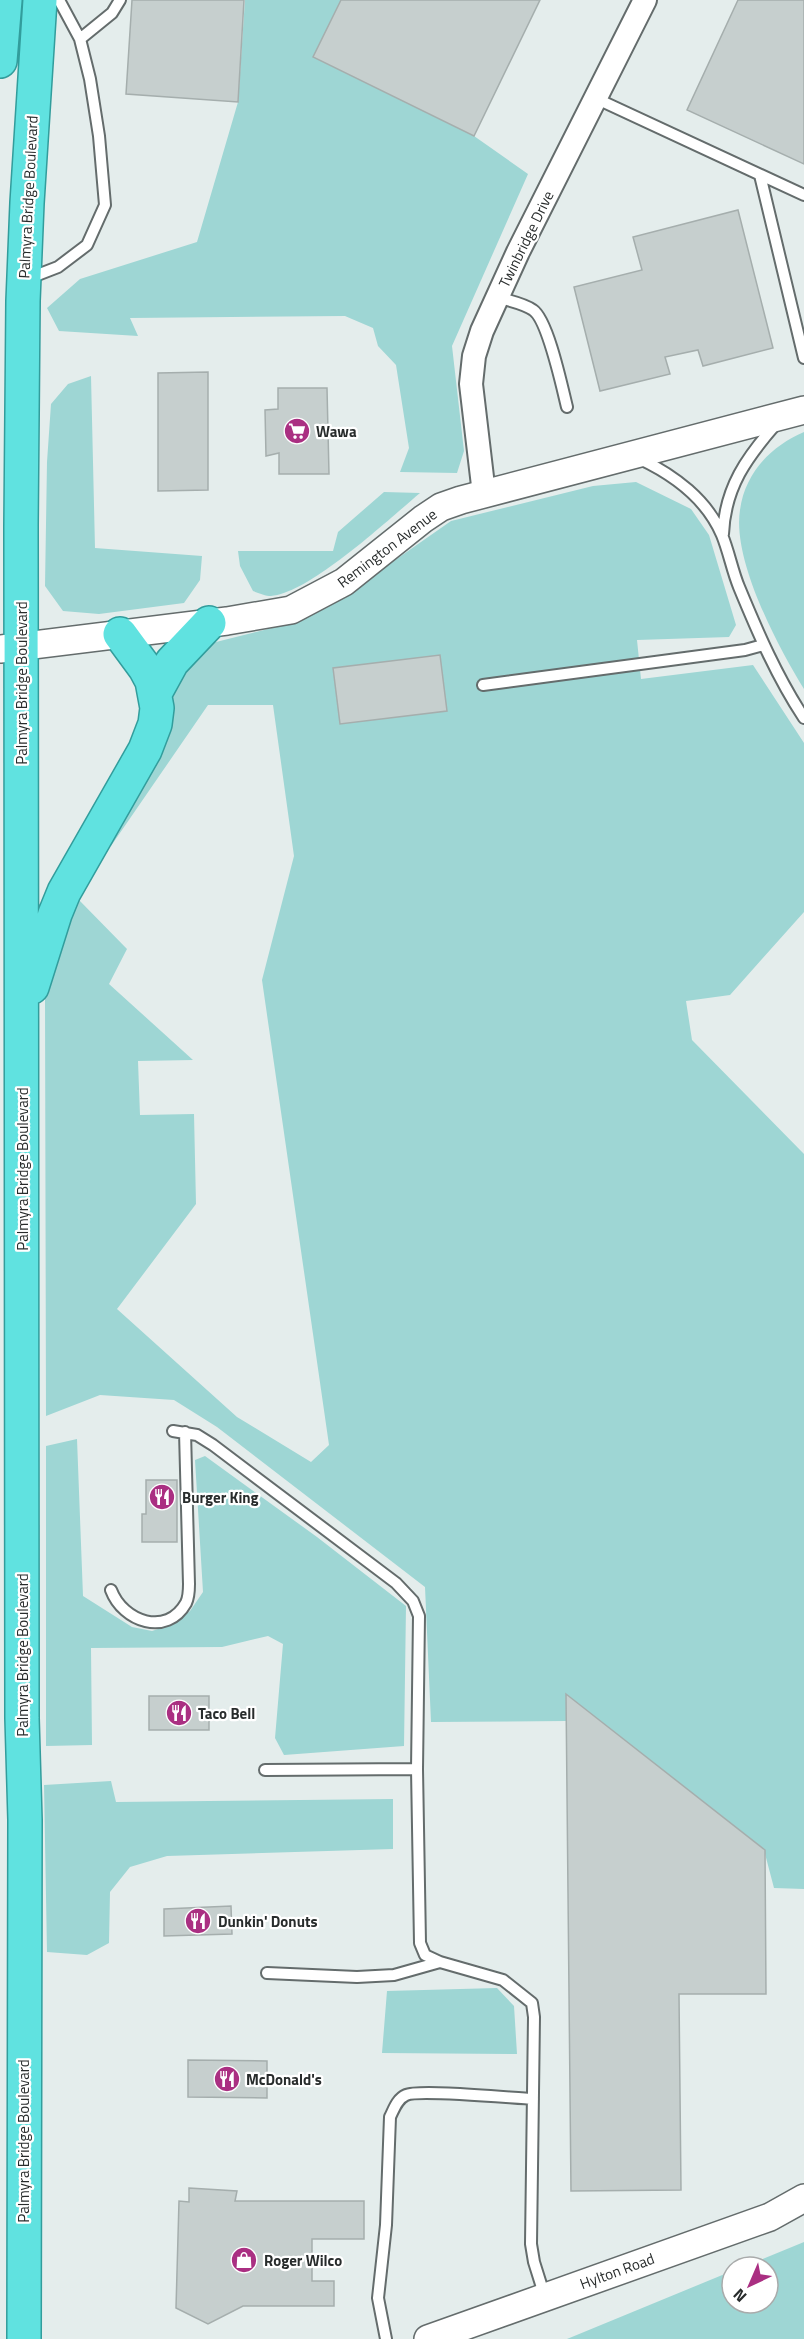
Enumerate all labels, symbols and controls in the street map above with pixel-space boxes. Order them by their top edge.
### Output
street label: Palmyra Bridge Boulevard [12,115,44,279]
street label: Twinbridge Drive [493,187,559,291]
supermarket icon: Wawa [282,416,312,446]
place label: Wawa [316,420,357,443]
street label: Remington Avenue [332,503,442,593]
street label: Palmyra Bridge Boulevard [10,601,33,765]
street label: Palmyra Bridge Boulevard [11,1087,34,1251]
restaurant icon: Burger King [147,1482,177,1512]
place label: Burger King [182,1486,259,1509]
street label: Palmyra Bridge Boulevard [11,1573,34,1737]
restaurant icon: Taco Bell [164,1698,194,1728]
place label: Taco Bell [198,1702,255,1725]
restaurant icon: Dunkin' Donuts [183,1906,213,1936]
place label: Dunkin' Donuts [218,1910,317,1933]
street label: Palmyra Bridge Boulevard [12,2059,35,2223]
restaurant icon: McDonald's [212,2064,242,2094]
place label: McDonald's [246,2068,322,2091]
shop icon: Roger Wilco [229,2245,259,2275]
street label: Hylton Road [576,2247,658,2295]
place label: Roger Wilco [264,2249,342,2272]
north arrow [720,2255,780,2315]
text: N [727,2283,752,2308]

